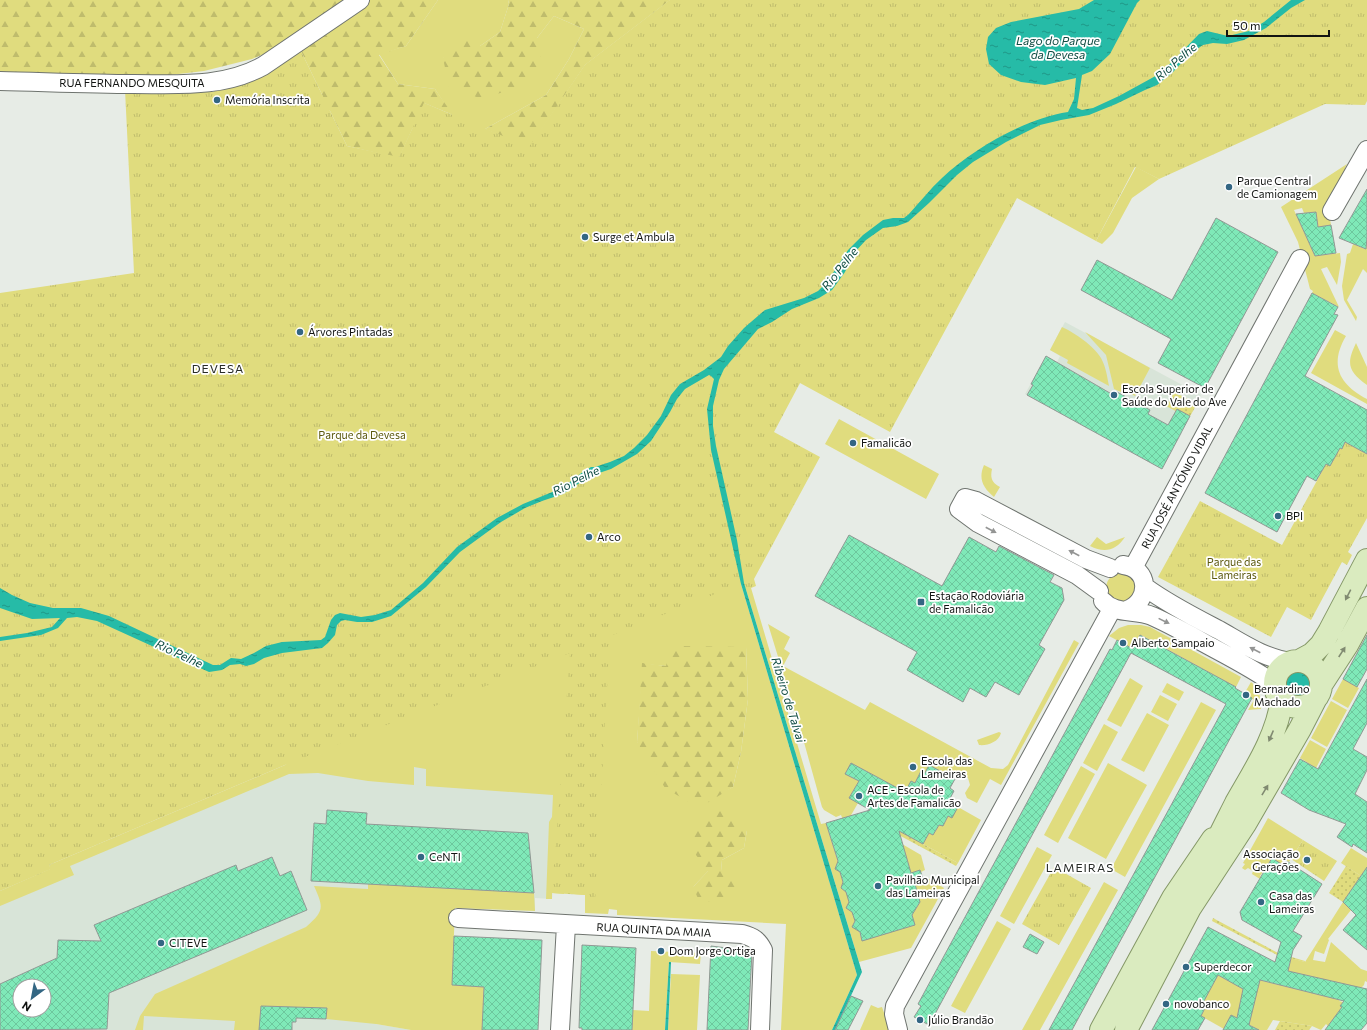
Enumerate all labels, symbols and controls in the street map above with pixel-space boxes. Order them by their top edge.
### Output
scale bar [1227,12,1329,38]
text: 50 m [1233,18,1261,32]
water label: Lago do Parque da Devesa [1016,33,1101,61]
water label: Rio Pelhe [1152,39,1199,83]
street label: RUA FERNANDO MESQUITA [59,76,205,89]
place label: Memória Inscrita [225,93,310,106]
marker: Memória Inscrita [212,95,222,105]
place label: Parque Central de Camionagem [1237,174,1317,200]
marker: Parque Central de Camionagem [1224,182,1234,192]
place label: Surge et Ambula [593,230,674,243]
marker: Surge et Ambula [580,232,590,242]
water label: Rio Pelhe [818,244,861,293]
place label: Árvores Pintadas [308,324,393,338]
marker: Árvores Pintadas [295,327,305,337]
district label: DEVESA [192,361,244,375]
place label: Escola Superior de Saúde do Vale do Ave [1122,382,1227,408]
marker: Escola Superior de Saúde do Vale do Ave [1109,390,1119,400]
street label: RUA JOSÉ ANTÓNIO VIDAL [1138,422,1216,551]
park label: Parque da Devesa [318,428,406,441]
place label: Famalicão [861,436,912,449]
marker: Famalicão [848,438,858,448]
water label: Rio Pelhe [550,462,602,498]
place label: BPI [1286,509,1303,522]
marker: BPI [1273,511,1283,521]
one-way arrow [986,527,997,534]
place label: Arco [597,530,621,543]
marker: Arco [584,532,594,542]
one-way arrow [1068,549,1080,556]
park label: Parque das Lameiras [1207,555,1261,581]
place label: Estação Rodoviária de Famalicão [929,589,1024,615]
one-way arrow [1345,589,1352,600]
marker: Estação Rodoviária de Famalicão [916,597,926,607]
one-way arrow [1158,618,1169,624]
water label: Rio Pelhe [154,636,206,670]
place label: Alberto Sampaio [1131,636,1215,649]
marker: Alberto Sampaio [1118,638,1128,648]
one-way arrow [1249,647,1261,653]
one-way arrow [1338,647,1346,657]
water label: Ribeiro de Talvai [769,655,809,745]
place label: Bernardino Machado [1254,682,1310,708]
marker: Bernardino Machado [1241,690,1251,700]
one-way arrow [1268,731,1274,742]
place label: Escola das Lameiras [921,754,972,780]
marker: Escola das Lameiras [908,762,918,772]
place label: ACE - Escola de Artes de Famalicão [867,783,962,809]
one-way arrow [1262,784,1269,796]
marker: ACE - Escola de Artes de Famalicão [854,791,864,801]
place label: Associação Gerações [1243,847,1299,873]
place label: CeNTI [429,850,461,863]
marker: CeNTI [416,852,426,862]
marker: Associação Gerações [1302,855,1312,865]
district label: LAMEIRAS [1046,860,1114,874]
place label: Pavilhão Municipal das Lameiras [886,873,980,899]
marker: Pavilhão Municipal das Lameiras [873,881,883,891]
place label: Casa das Lameiras [1269,889,1314,915]
marker: Casa das Lameiras [1256,897,1266,907]
street label: RUA QUINTA DA MAIA [596,920,712,939]
place label: CITEVE [169,936,207,949]
marker: CITEVE [156,938,166,948]
place label: Dom Jorge Ortiga [669,944,756,958]
marker: Dom Jorge Ortiga [656,946,666,956]
place label: Superdecor [1194,960,1252,973]
marker: Superdecor [1181,962,1191,972]
north arrow [12,978,52,1018]
place label: novobanco [1174,997,1230,1010]
text: N [19,999,33,1015]
marker: novobanco [1161,999,1171,1009]
place label: Júlio Brandão [928,1013,994,1027]
marker: Júlio Brandão [915,1015,925,1025]

